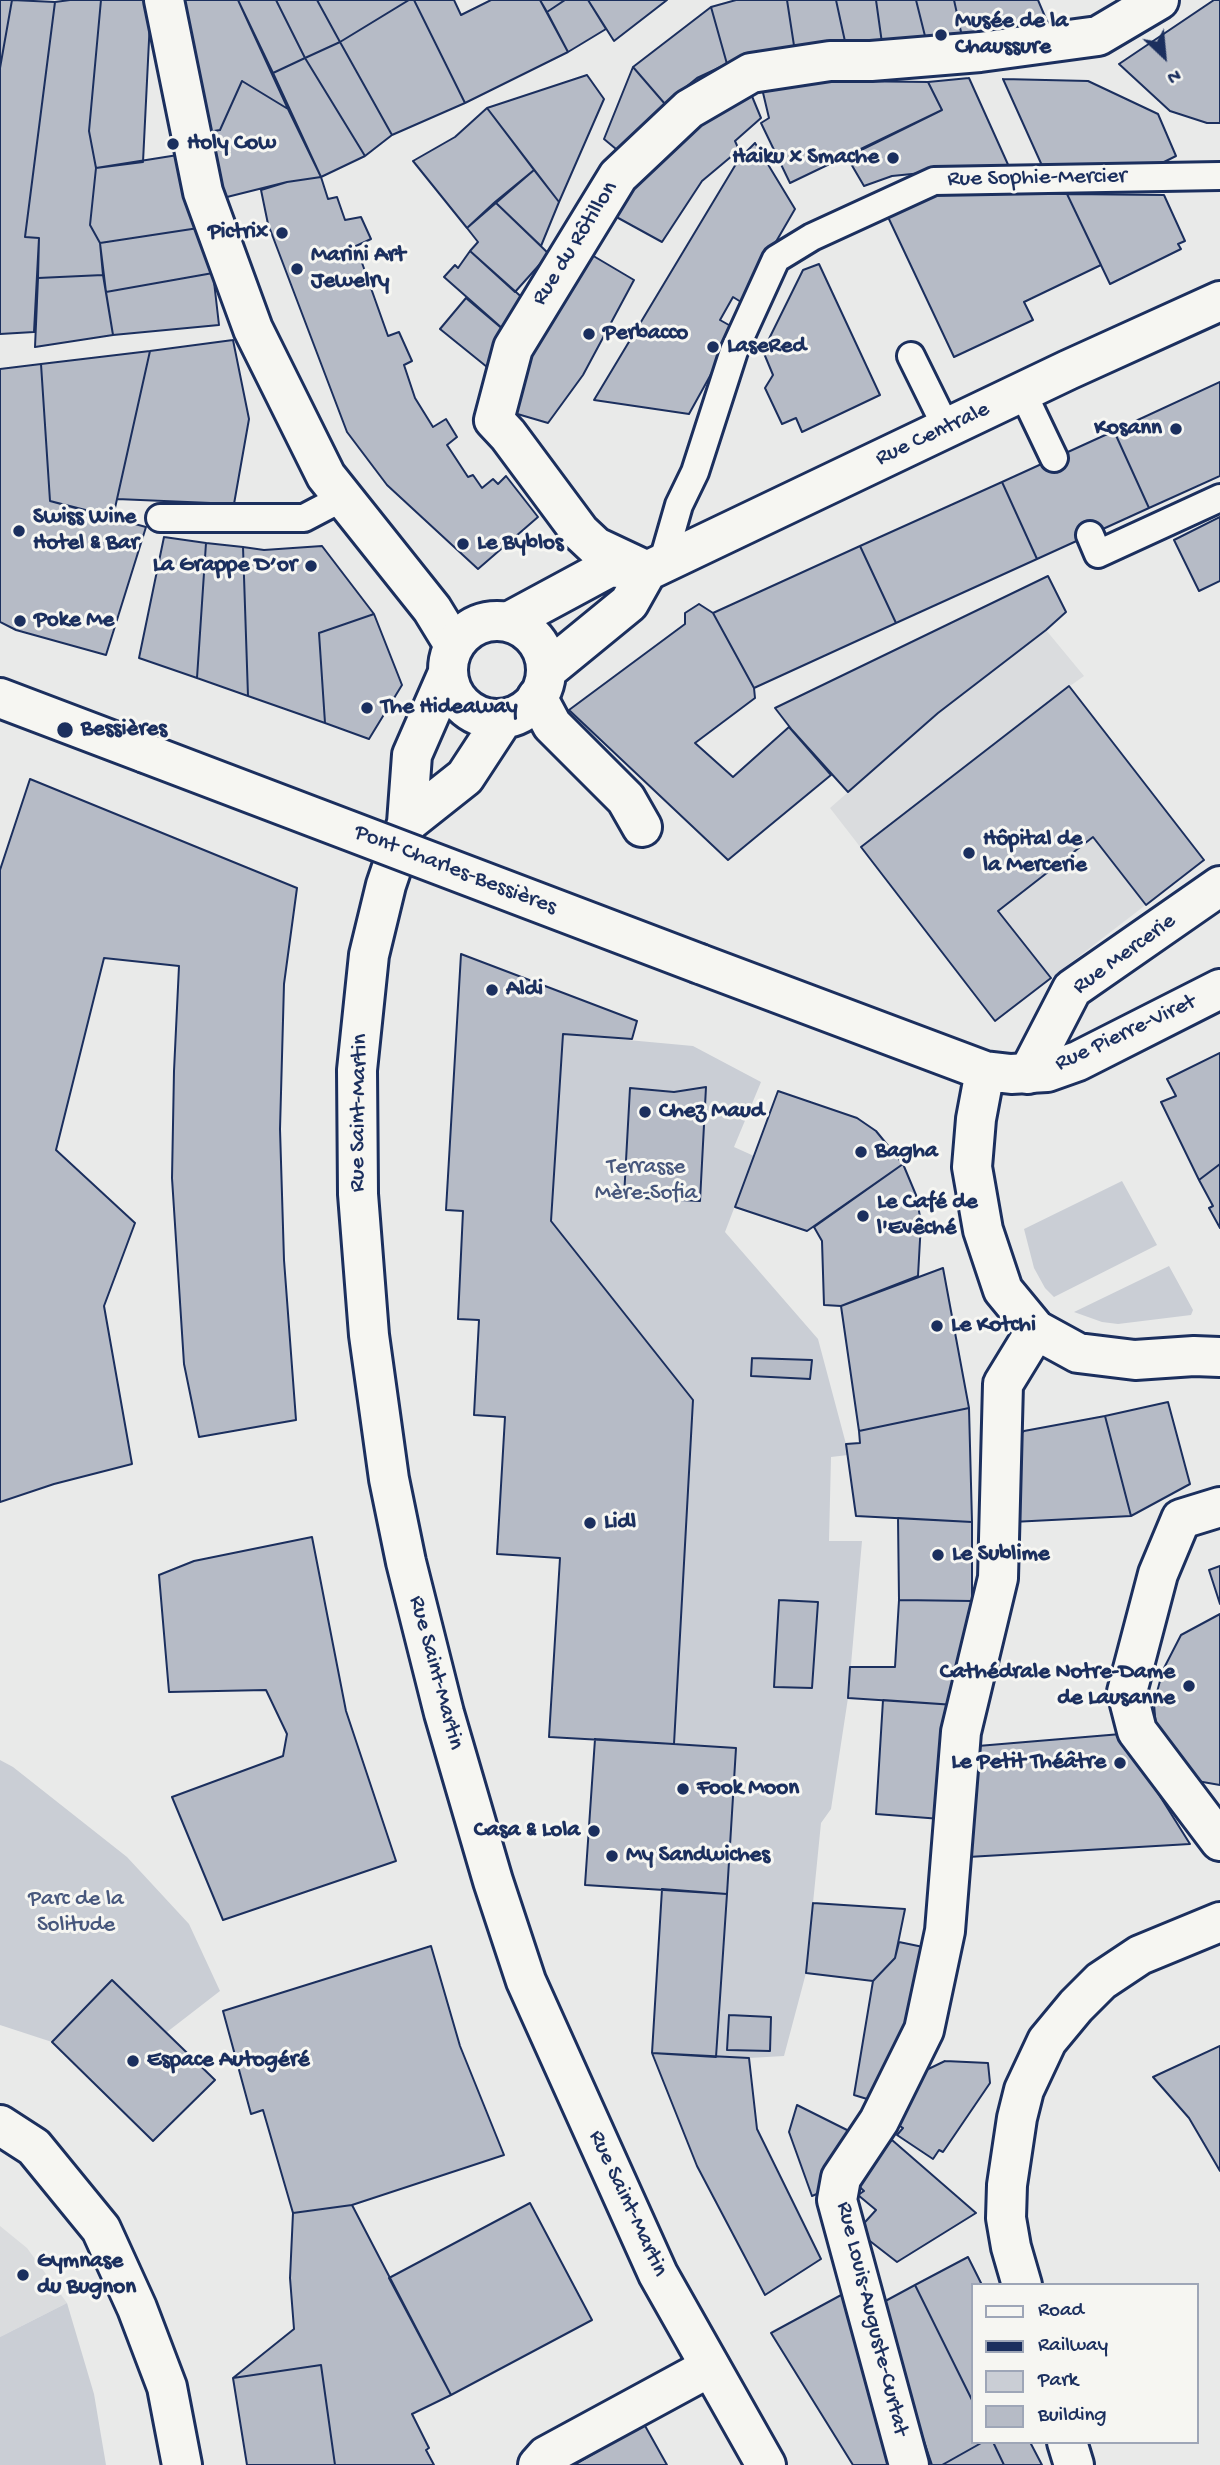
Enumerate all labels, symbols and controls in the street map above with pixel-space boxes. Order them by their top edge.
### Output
place label: Musée de la Chaussure [955,8,1068,62]
north arrow [1129,21,1199,91]
marker: Musée de la Chaussure [933,27,949,43]
text: N [1163,62,1184,88]
place label: Holy Cow [187,130,276,158]
marker: Holy Cow [165,136,181,152]
place label: Haiku x Smache [732,144,879,172]
marker: Haiku x Smache [885,150,901,166]
street label: Rue Sophie-Mercier [947,164,1127,194]
street label: Rue du Rôtillon [527,177,625,311]
place label: Pictrix [208,219,268,247]
marker: Pictrix [274,225,290,241]
place label: Marini Art Jewelry [311,242,405,296]
marker: Marini Art Jewelry [289,261,305,277]
place label: Perbacco [603,320,688,348]
marker: Perbacco [581,326,597,342]
place label: LaseRed [727,333,806,361]
marker: LaseRed [705,339,721,355]
street label: Rue Centrale [872,397,994,473]
place label: Kosann [1094,415,1162,443]
marker: Kosann [1168,421,1184,437]
place label: Swiss Wine Hotel & Bar [33,504,139,558]
marker: Swiss Wine Hotel & Bar [11,523,27,539]
place label: Le Byblos [477,530,563,558]
marker: Le Byblos [455,536,471,552]
place label: La Grappe D’or [153,552,297,580]
marker: La Grappe D’or [303,558,319,574]
place label: Poke Me [34,607,114,635]
marker: Poke Me [12,613,28,629]
place label: The Hideaway [381,694,518,722]
marker: The Hideaway [359,700,375,716]
place label: Bessières [81,716,167,744]
marker: Bessières [55,720,75,740]
street label: Pont Charles-Bessières [350,820,560,922]
place label: Hôpital de la Mercerie [983,826,1087,880]
marker: Hôpital de la Mercerie [961,845,977,861]
street label: Rue Mercerie [1068,908,1182,1002]
place label: Aldi [506,976,543,1004]
marker: Aldi [484,982,500,998]
street label: Rue Pierre-Viret [1051,989,1201,1079]
street label: Rue Saint-Martin [345,1034,375,1192]
place label: Chez Maud [659,1098,764,1126]
marker: Chez Maud [637,1104,653,1120]
place label: Bagha [875,1138,938,1166]
marker: Bagha [853,1144,869,1160]
park label: Terrasse Mère-Sofia [595,1154,697,1208]
place label: Le Café de l'Evêché [877,1189,978,1243]
marker: Le Café de l'Evêché [855,1208,871,1224]
place label: Le Kotchi [951,1312,1036,1340]
marker: Le Kotchi [929,1318,945,1334]
place label: Lidl [604,1509,636,1537]
marker: Lidl [582,1515,598,1531]
place label: Le Sublime [952,1541,1050,1569]
marker: Le Sublime [930,1547,946,1563]
street label: Rue Saint-Martin [401,1593,469,1753]
place label: Cathédrale Notre-Dame de Lausanne [940,1659,1175,1713]
marker: Cathédrale Notre-Dame de Lausanne [1181,1678,1197,1694]
place label: Le Petit Théâtre [951,1749,1106,1777]
marker: Le Petit Théâtre [1112,1755,1128,1771]
place label: Fook Moon [697,1775,799,1803]
marker: Fook Moon [675,1781,691,1797]
place label: Casa & Lola [474,1817,580,1845]
marker: Casa & Lola [586,1823,602,1839]
place label: My Sandwiches [626,1842,770,1870]
marker: My Sandwiches [604,1848,620,1864]
park label: Parc de la Solitude [28,1886,124,1940]
place label: Espace Autogéré [147,2047,310,2075]
marker: Espace Autogéré [125,2053,141,2069]
street label: Rue Saint-Martin [581,2126,673,2282]
street label: Rue Louis-Auguste-Curtat [829,2199,913,2439]
place label: Gymnase du Bugnon [37,2248,136,2302]
marker: Gymnase du Bugnon [15,2267,31,2283]
legend [972,2283,1199,2444]
text: Road [1038,2299,1084,2324]
text: Railway [1038,2334,1108,2359]
text: Park [1038,2369,1078,2394]
text: Building [1038,2404,1107,2429]

